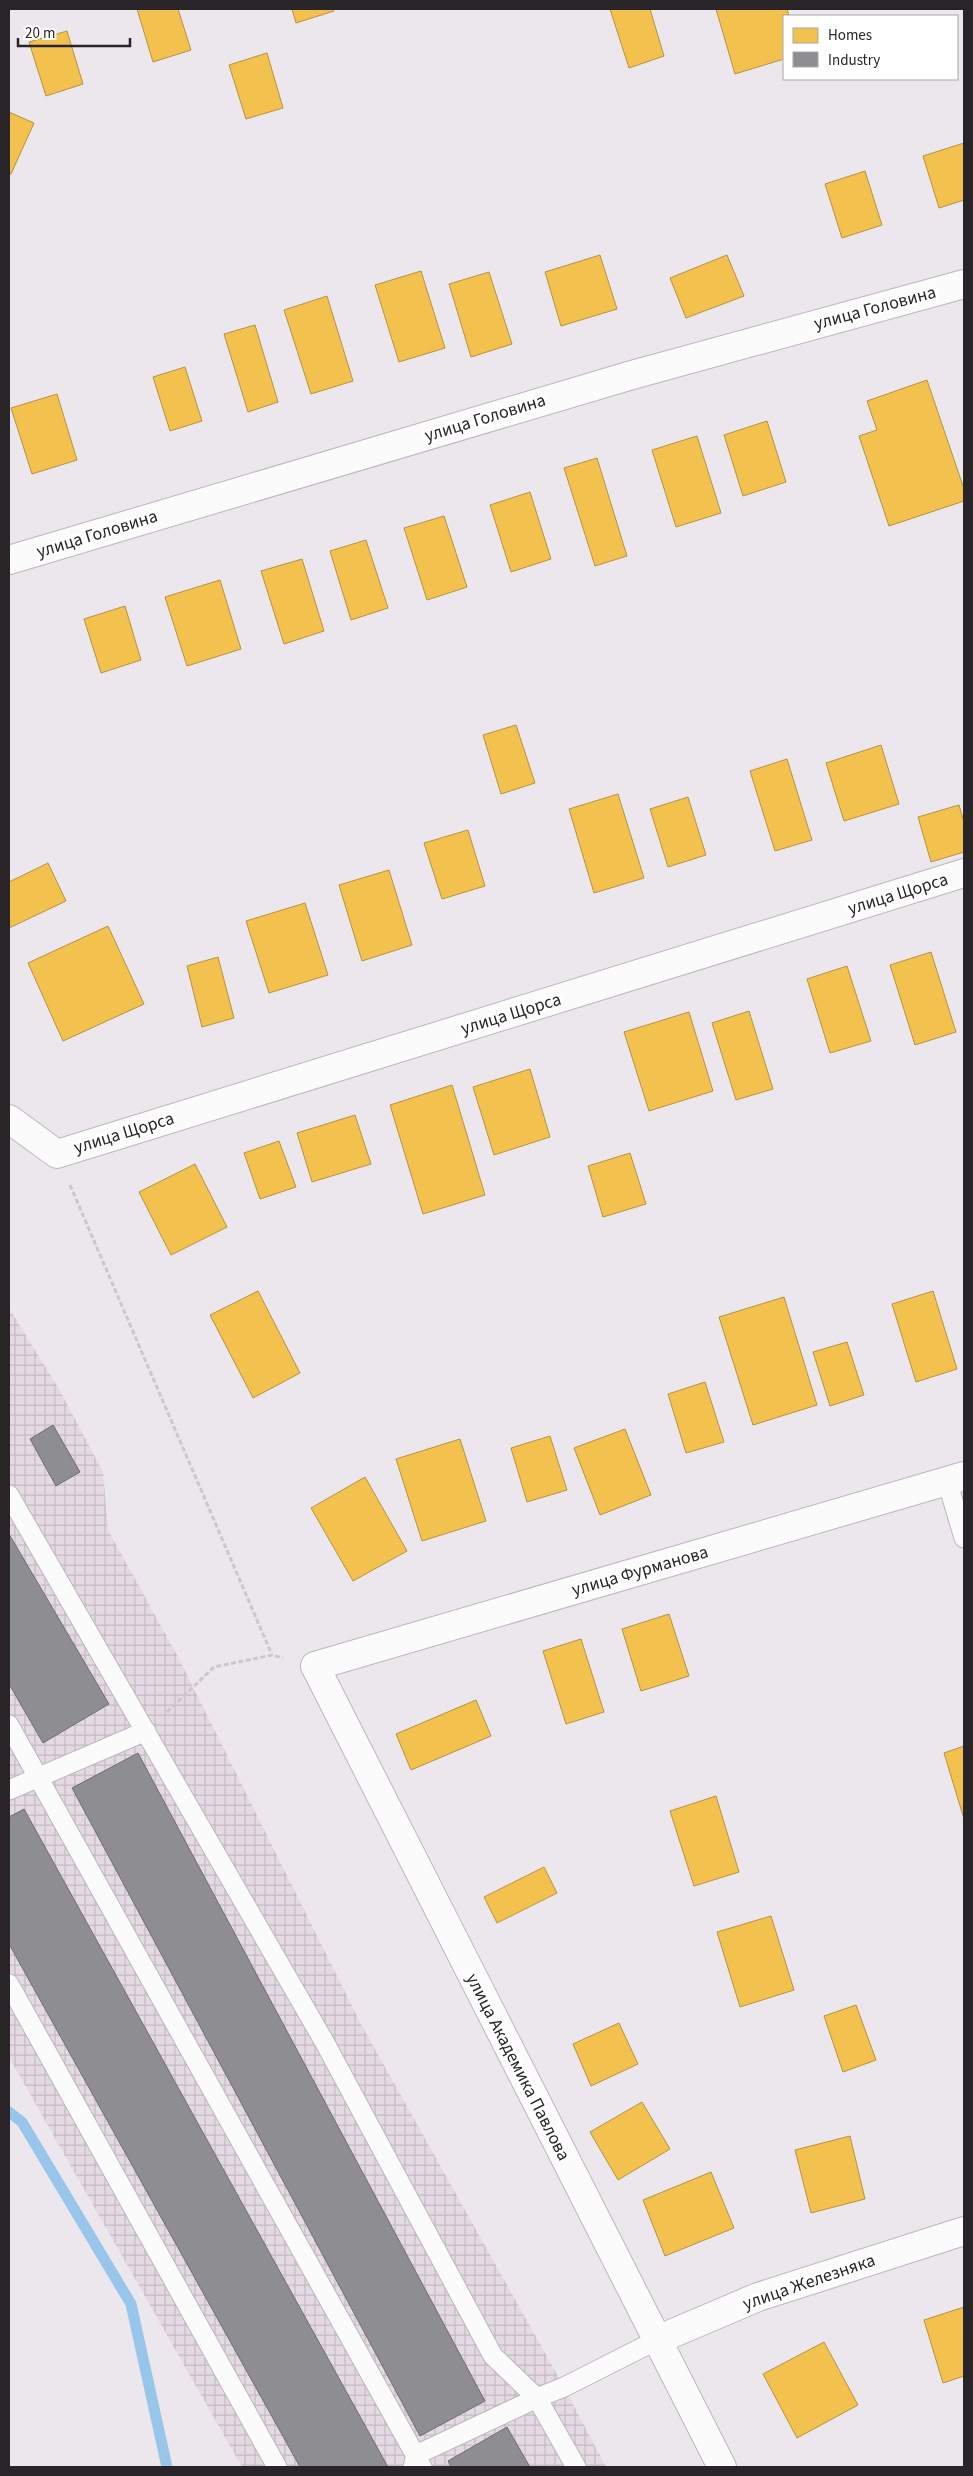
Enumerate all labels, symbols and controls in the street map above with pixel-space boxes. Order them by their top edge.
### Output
scale bar [18,15,130,47]
legend [783,15,958,80]
text: 20 m [25,23,55,44]
text: Homes [828,25,872,46]
text: Industry [828,50,880,71]
street label: улица Головина [811,280,939,336]
street label: улица Головина [421,388,549,448]
street label: улица Головина [33,504,161,564]
street label: улица Щорса [845,867,951,921]
street label: улица Щорса [458,987,564,1041]
street label: улица Щорса [71,1106,177,1160]
street label: улица Фурманова [569,1540,711,1602]
street label: улица Академика Павлова [460,1969,576,2165]
street label: улица Железняка [739,2248,879,2316]

